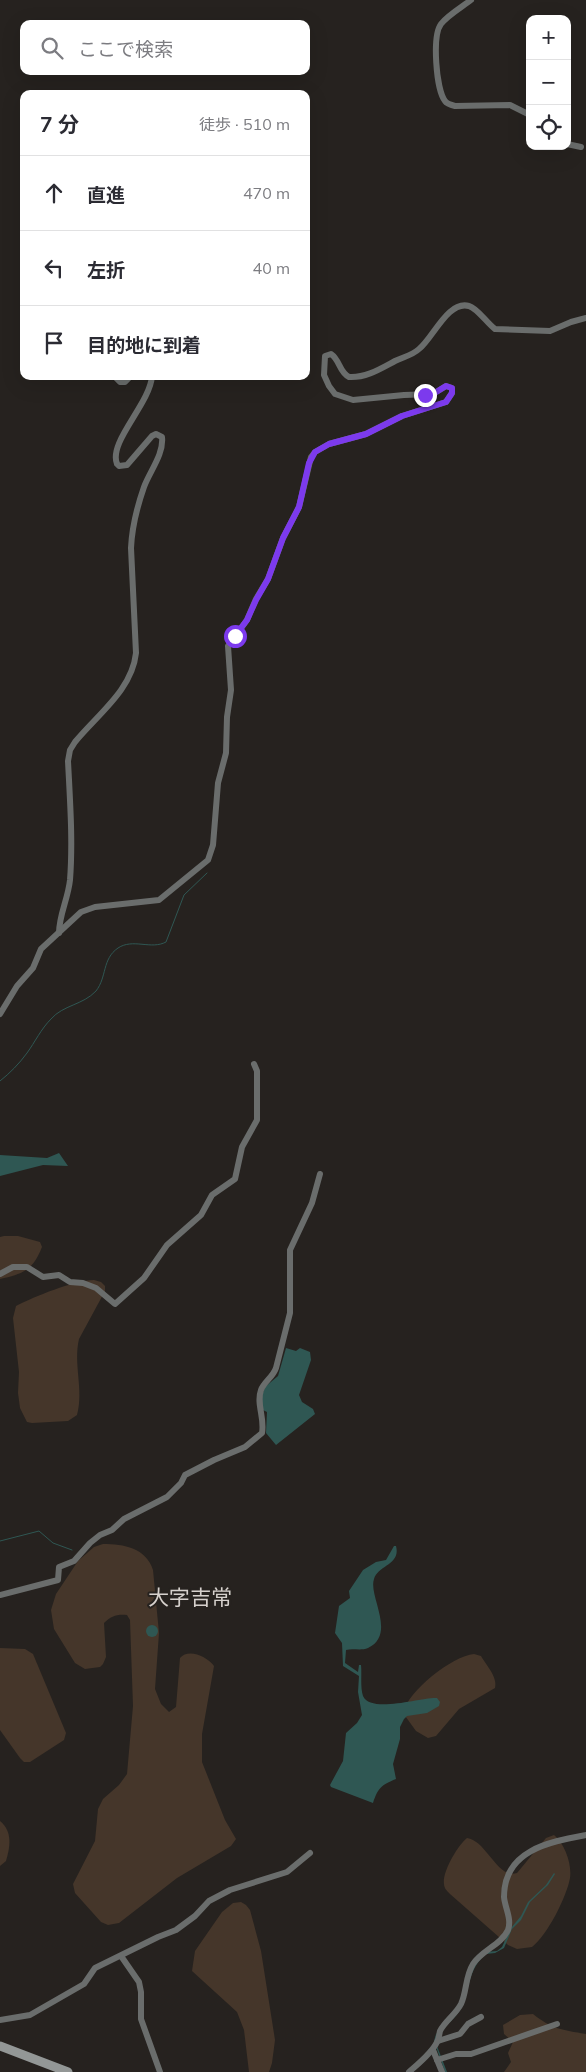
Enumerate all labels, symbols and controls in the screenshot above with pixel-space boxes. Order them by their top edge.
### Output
map controls [526,15,571,150]
button: + [526,15,571,60]
search box [20,20,310,75]
icon: search [38,34,66,62]
text: ここで検索 [78,37,173,61]
button: − [526,60,571,105]
button: locate [526,105,571,150]
text: 7 分 [40,111,79,137]
text: 徒歩 · 510 m [199,114,290,134]
icon: ahead [40,179,68,207]
text: 直進 [87,183,125,207]
text: 470 m [243,183,290,203]
icon: left [40,254,68,282]
text: 左折 [87,258,125,282]
text: 40 m [253,258,290,278]
icon: arrive [40,329,68,357]
text: 目的地に到着 [87,333,201,357]
route end [414,384,437,407]
route start [224,625,247,648]
district label: 大字吉常 [148,1584,232,1610]

